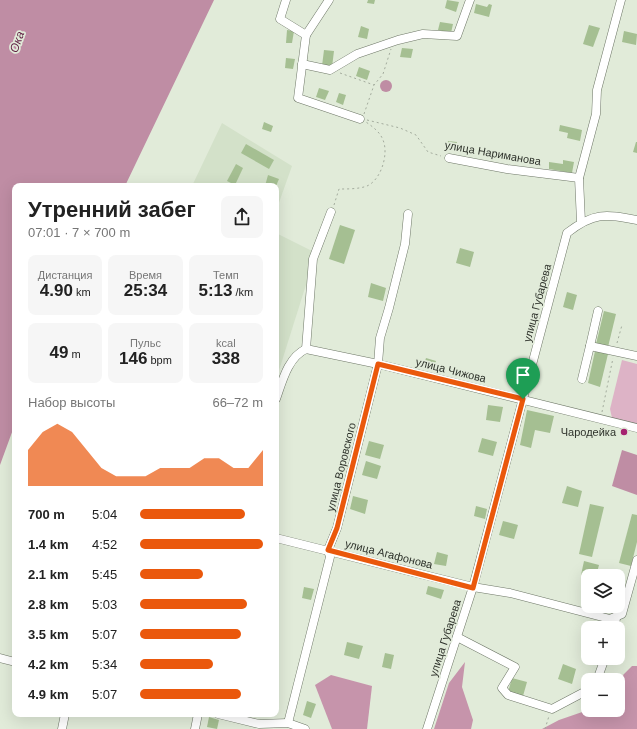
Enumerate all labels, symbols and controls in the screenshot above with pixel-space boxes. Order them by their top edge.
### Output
water label: Ока [7,29,27,55]
street label: улица Нариманова [444,139,543,168]
button: share [221,196,263,238]
text: Утренний забег [28,197,196,222]
text: 07:01 · 7 × 700 m [28,225,130,240]
street label: улица Губарева [521,262,553,343]
text: Дистанция [38,269,92,281]
text: Время [129,269,162,281]
text: Темп [213,269,239,281]
text: 4.90 [40,281,73,300]
text: 25:34 [124,281,167,300]
text: 5:13 [198,281,232,300]
text: km [73,286,91,298]
text: /km [232,286,253,298]
text: Пульс [130,337,161,349]
text: kcal [216,337,236,349]
text: 49 [50,343,69,362]
text: m [69,348,81,360]
text: 146 [119,349,147,368]
text: 338 [212,349,240,368]
text: bpm [147,354,172,366]
street label: улица Чижова [415,355,488,385]
pin [506,358,540,399]
icon: arrive [512,364,534,386]
text: Набор высоты [28,395,115,410]
text: 66–72 m [212,395,263,410]
street label: улица Воровского [324,421,358,513]
place label: Чародейка [561,426,617,438]
marker: Чародейка [619,427,629,437]
text: 700 m [28,507,65,522]
text: 5:04 [92,507,117,522]
text: 1.4 km [28,537,68,552]
text: 4:52 [92,537,117,552]
street label: улица Агафонова [344,537,435,571]
text: 2.1 km [28,567,68,582]
text: 5:45 [92,567,117,582]
map controls [581,569,625,717]
button: layers [581,569,625,613]
text: 2.8 km [28,597,68,612]
text: 5:03 [92,597,117,612]
street label: улица Губарева [427,597,463,678]
button: + [581,621,625,665]
text: 3.5 km [28,627,68,642]
text: 5:07 [92,627,117,642]
text: 4.2 km [28,657,68,672]
text: 5:34 [92,657,117,672]
button: − [581,673,625,717]
text: 4.9 km [28,687,68,702]
text: 5:07 [92,687,117,702]

